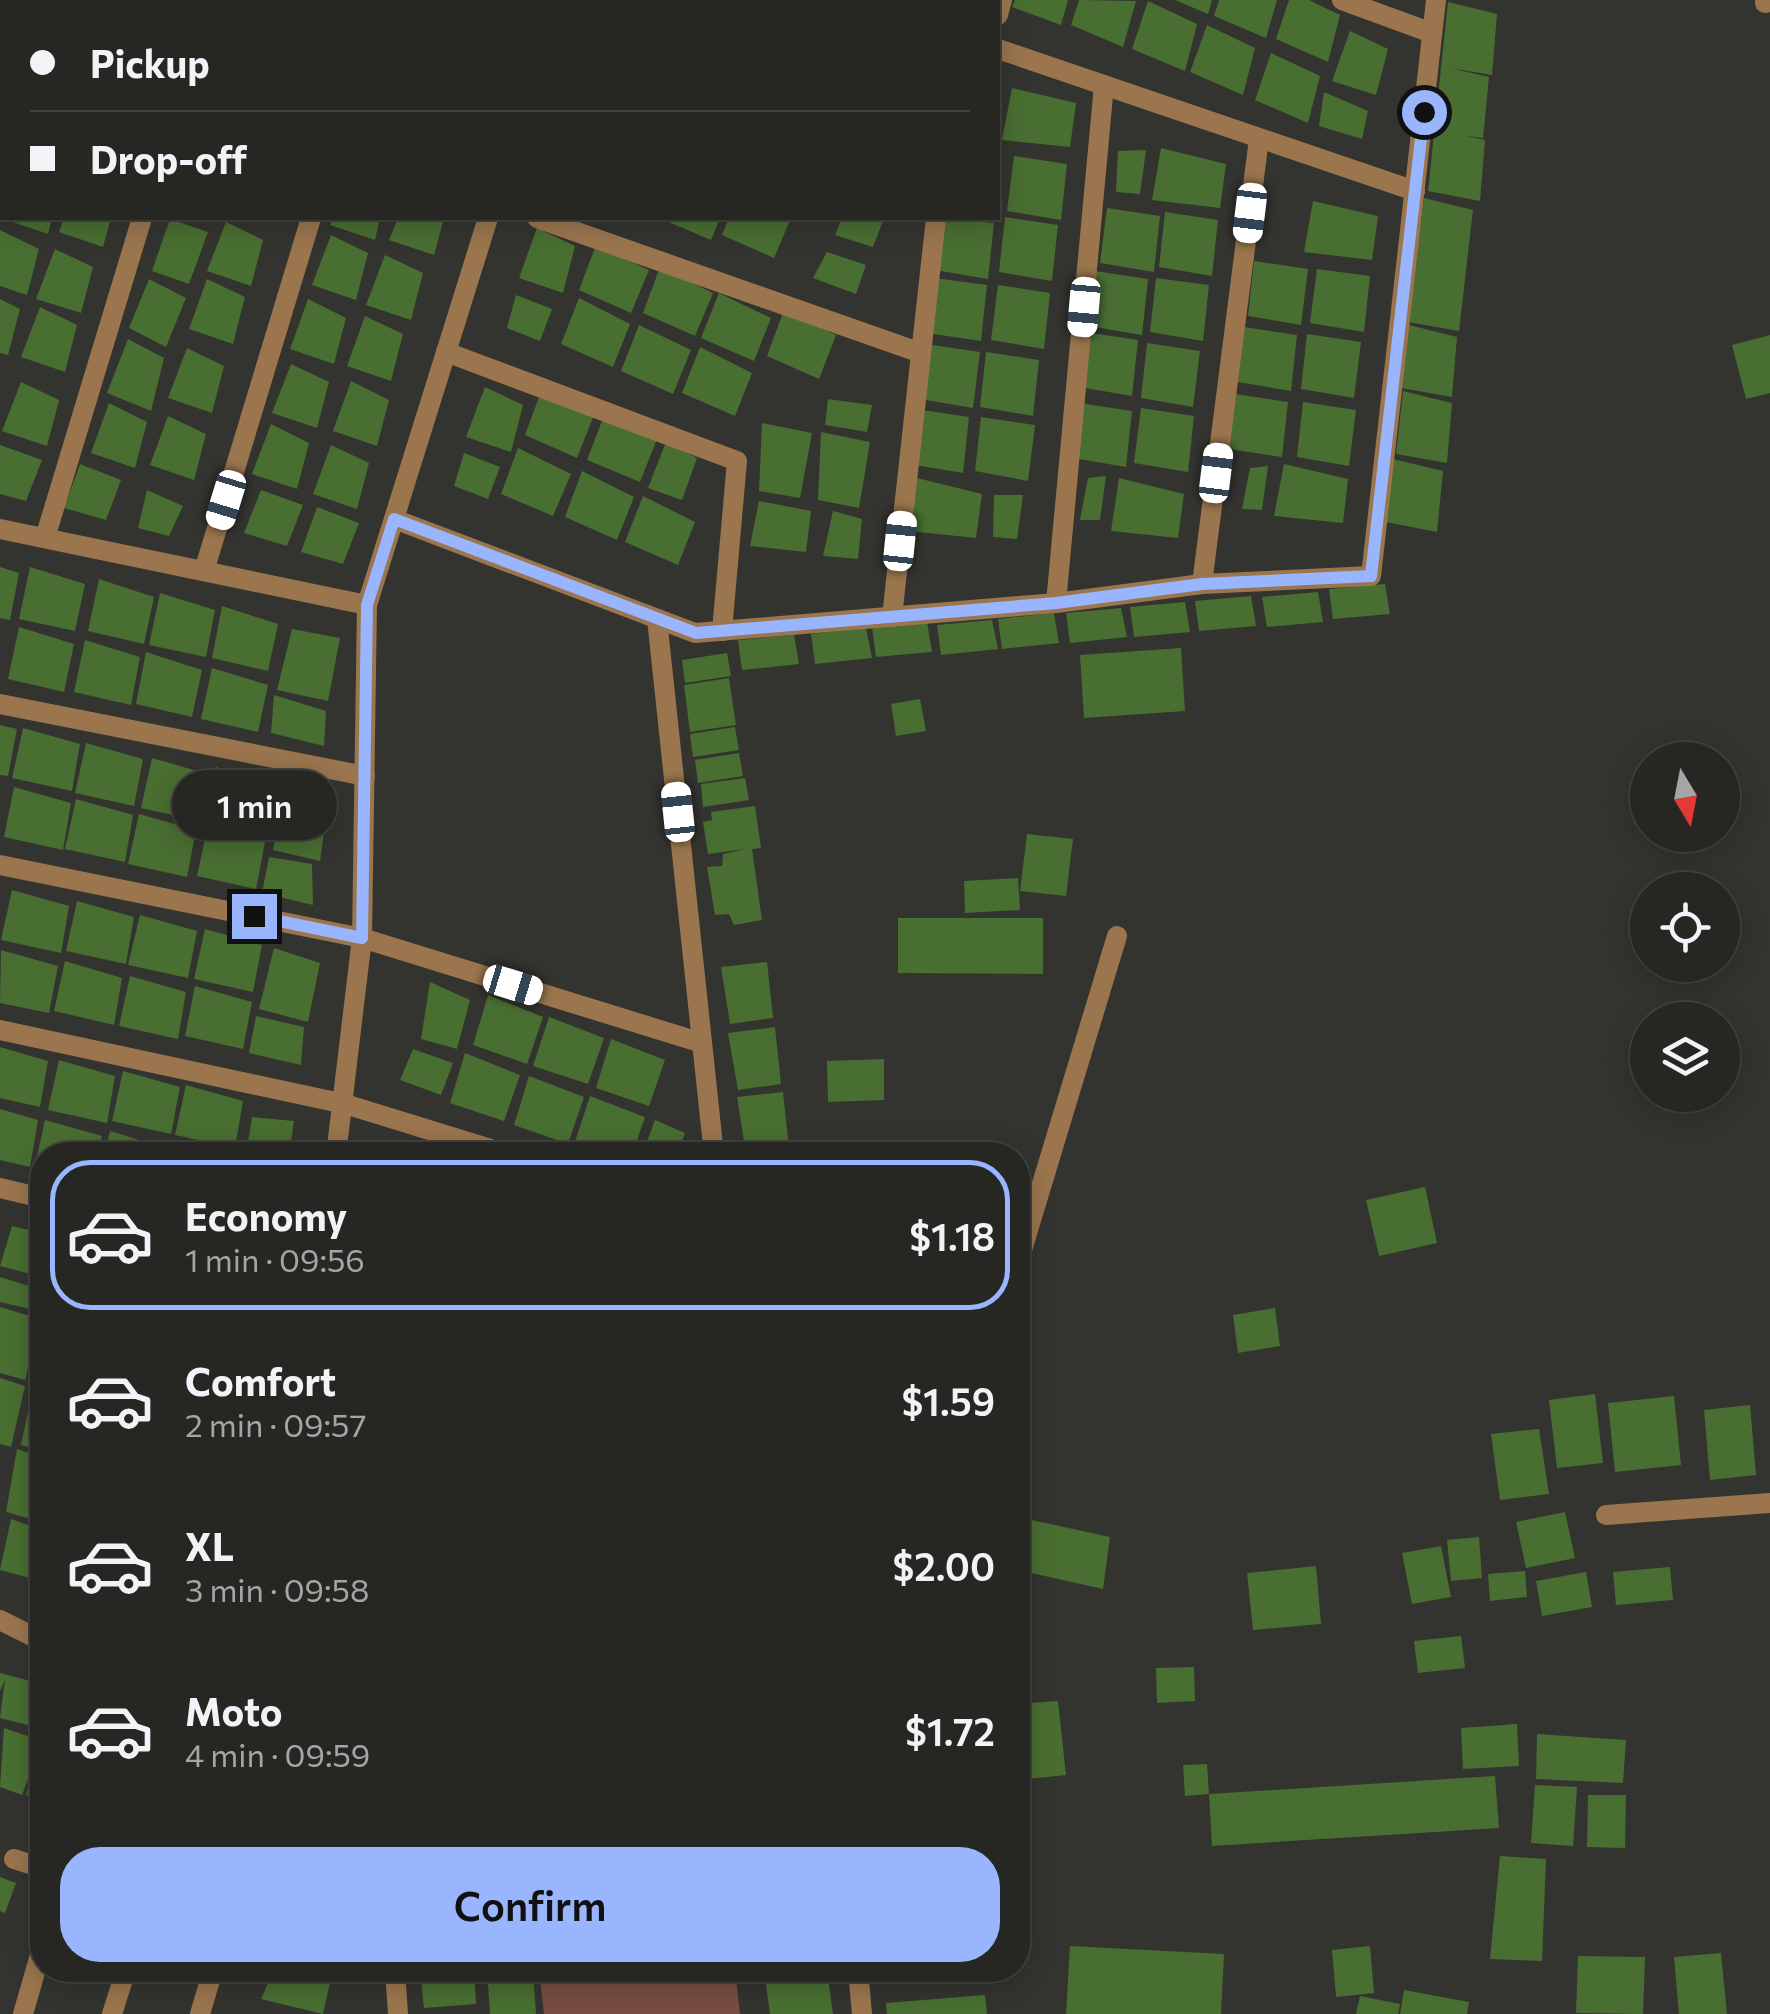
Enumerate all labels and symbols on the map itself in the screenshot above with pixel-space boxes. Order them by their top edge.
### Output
route start [1402,90,1447,135]
car [1231,181,1269,245]
car [1066,276,1102,338]
car [1197,441,1235,505]
car [203,467,249,533]
car [882,510,918,572]
north arrow [1630,742,1740,852]
callout: 1 min [172,771,336,841]
car [660,781,696,843]
route end [232,894,277,939]
car [480,962,546,1008]

